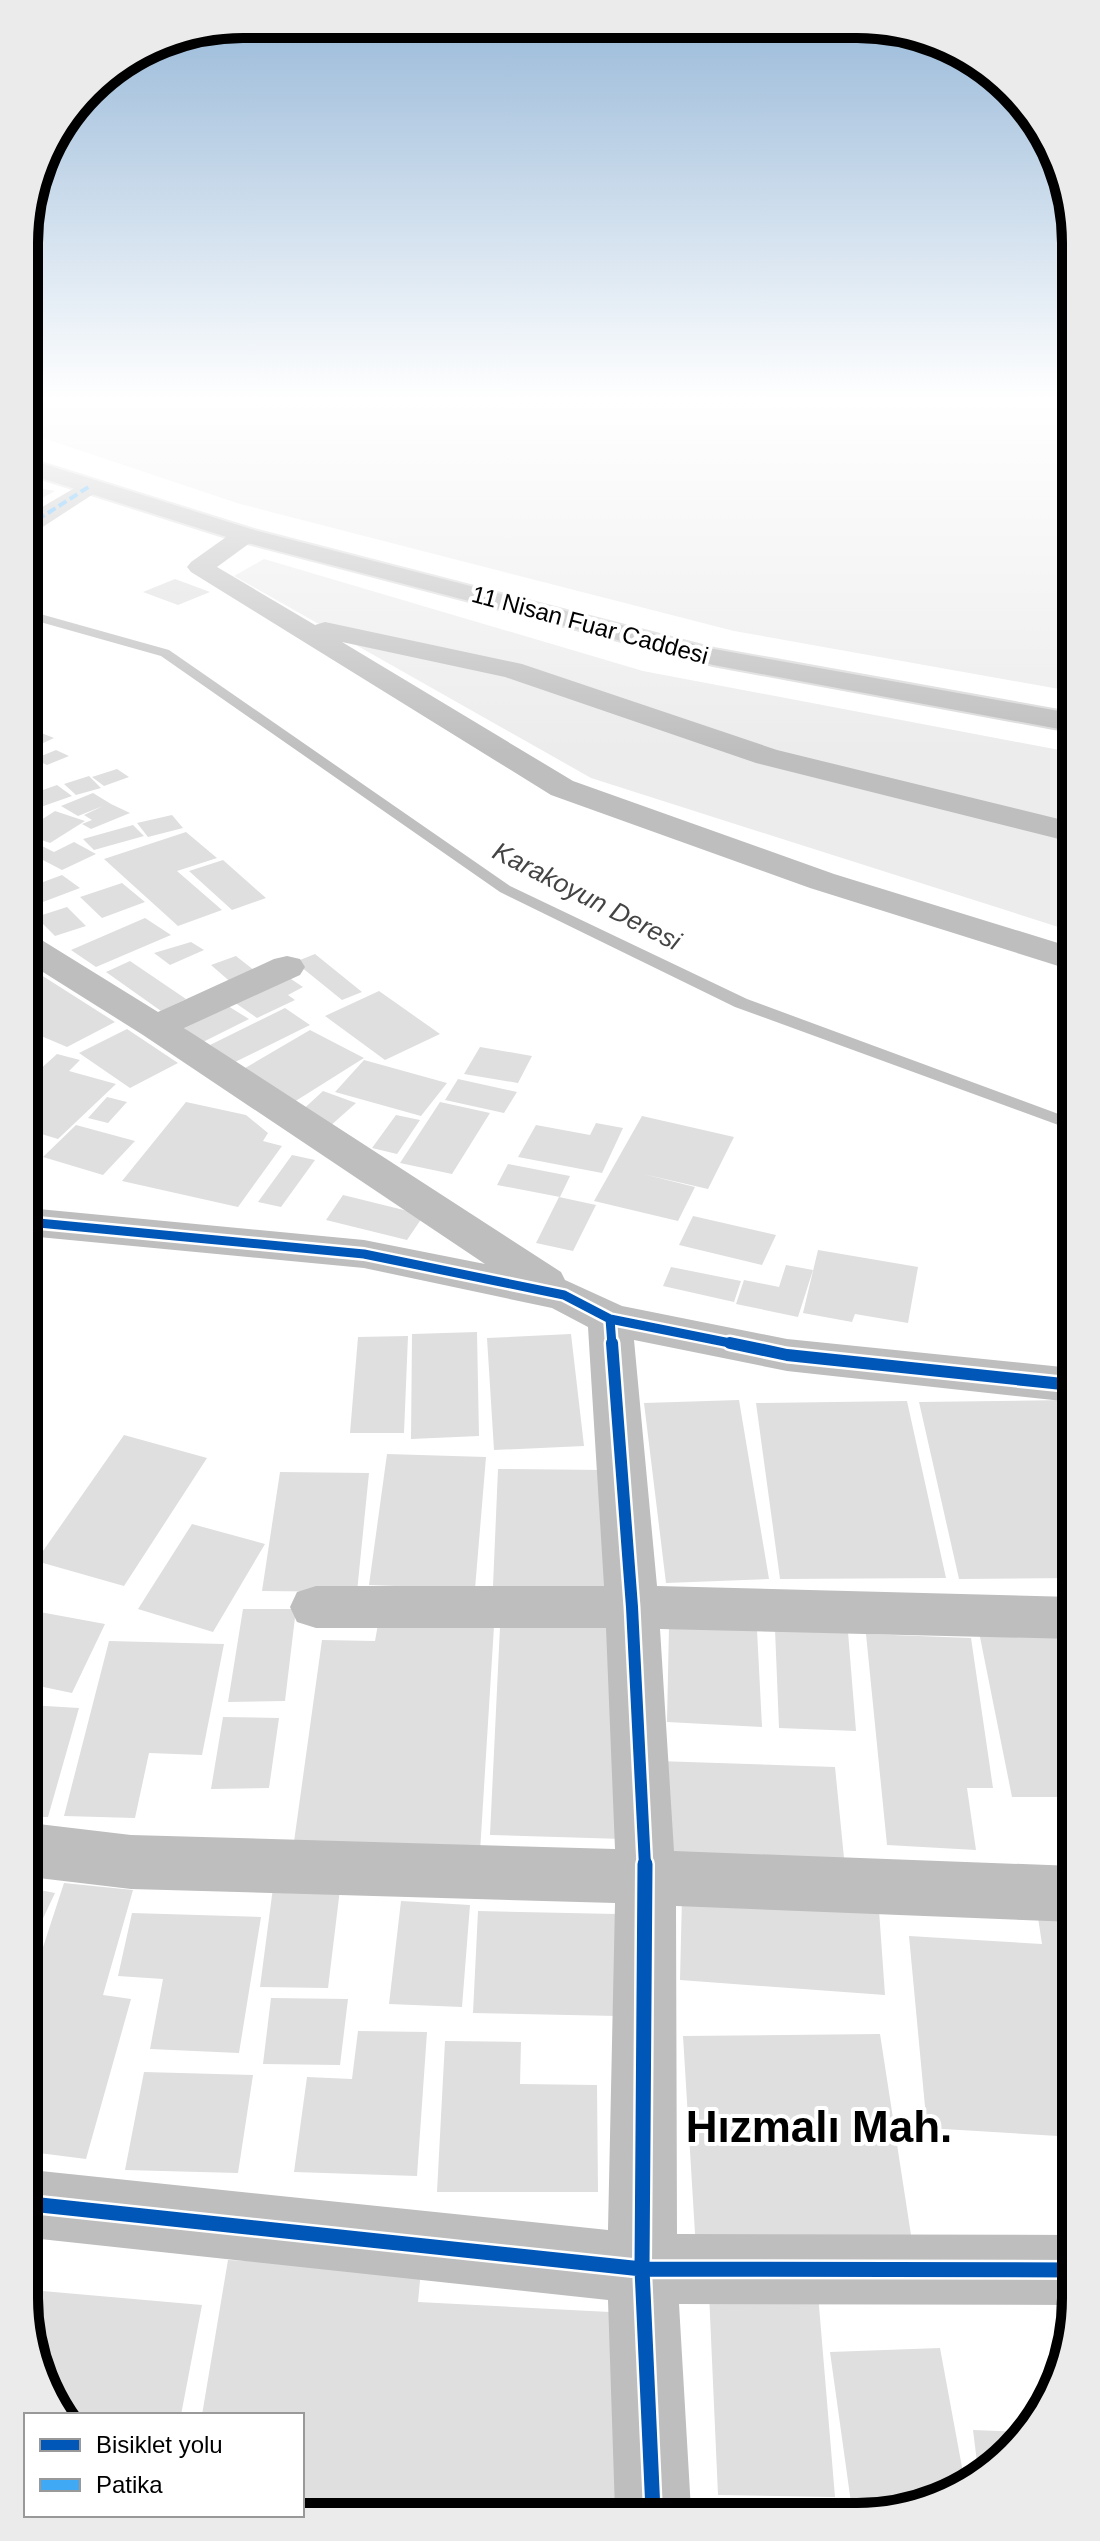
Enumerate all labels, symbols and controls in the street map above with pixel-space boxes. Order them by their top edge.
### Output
street label: 11 Nisan Fuar Caddesi [469,580,711,669]
water label: Karakoyun Deresi [488,836,687,957]
district label: Hızmalı Mah. [686,2102,952,2151]
legend [24,2413,304,2517]
text: Bisiklet yolu [96,2431,223,2458]
text: Patika [96,2471,163,2498]

